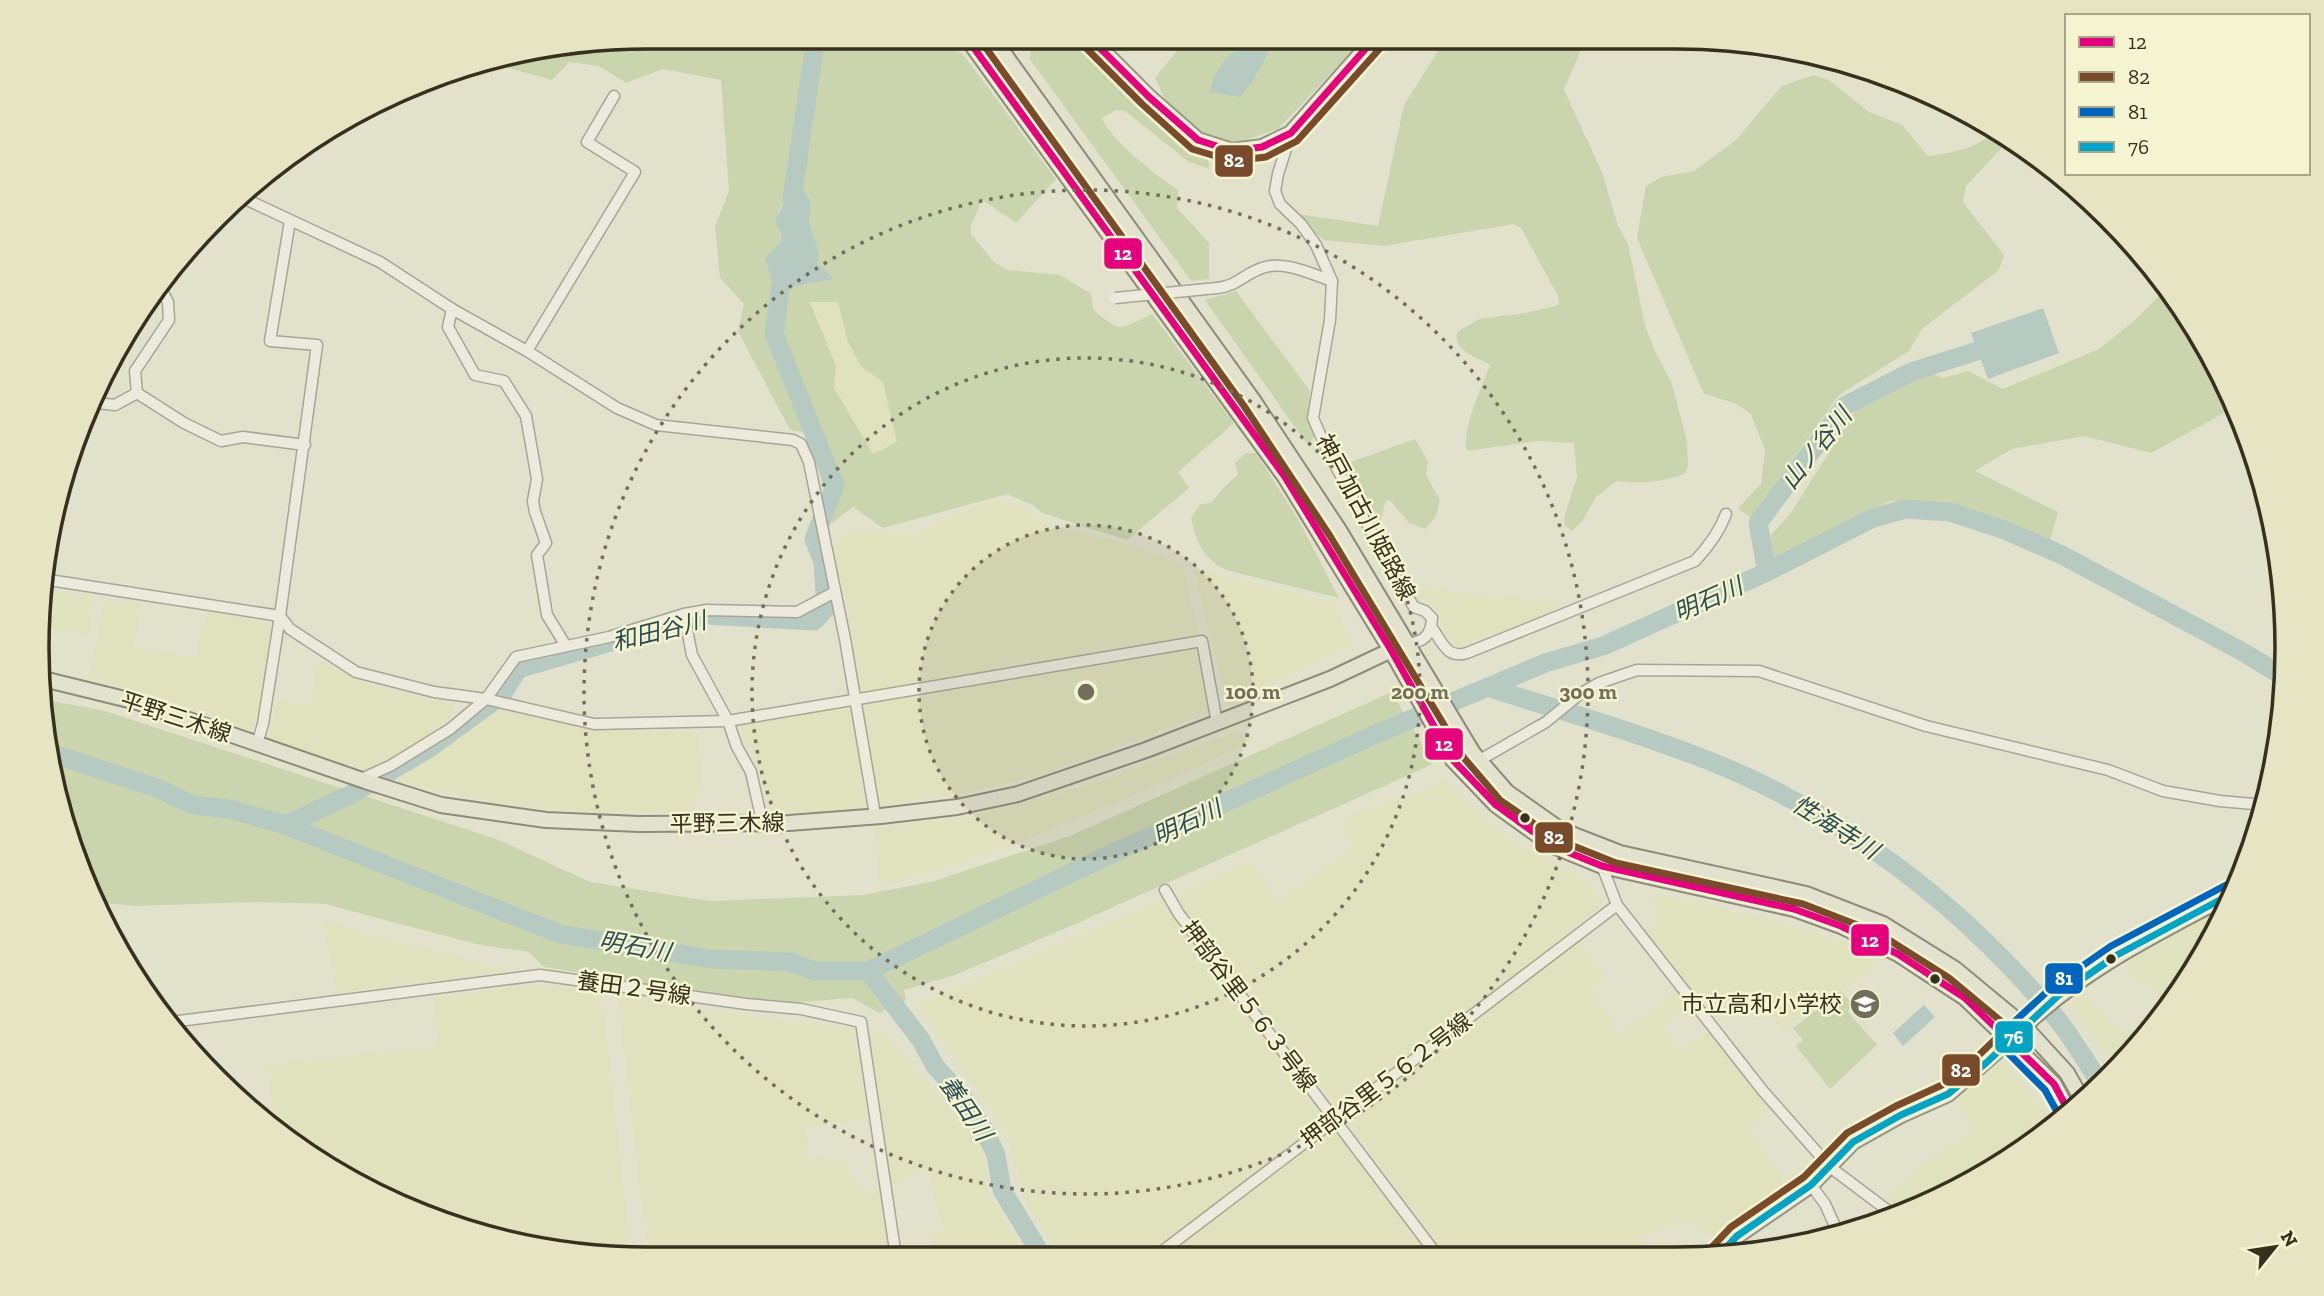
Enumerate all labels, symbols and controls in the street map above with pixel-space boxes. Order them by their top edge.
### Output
legend [2065,14,2310,175]
text: 12 [2128,29,2147,54]
text: 82 [2128,64,2150,89]
text: 81 [2128,99,2147,124]
text: 76 [2128,134,2149,159]
line badge: 82 [1214,144,1254,178]
text: 82 [1224,149,1244,172]
line badge: 12 [1103,237,1143,270]
text: 12 [1114,242,1132,265]
water label: 山ノ谷川 [1775,399,1859,494]
street label: 神戸加古川姫路線 [1310,429,1422,605]
water label: 明石川 [1669,570,1750,627]
water label: 和田谷川 [609,605,712,657]
text: 100 m [1226,679,1281,704]
text: 200 m [1391,679,1449,704]
text: 300 m [1559,679,1617,704]
centre of rings [1074,680,1098,704]
street label: 平野三木線 [117,686,235,748]
line badge: 12 [1424,727,1464,761]
text: 12 [1435,733,1453,756]
water label: 性海寺川 [1788,789,1887,866]
water label: 明石川 [1148,792,1228,850]
street label: 平野三木線 [669,808,785,838]
unlabelled marker [1518,811,1532,825]
line badge: 82 [1534,821,1574,854]
text: 82 [1544,826,1564,849]
street label: 押部谷里５６３号線 [1176,915,1322,1097]
line badge: 12 [1850,923,1890,957]
water label: 明石川 [597,925,676,967]
text: 12 [1861,929,1879,952]
unlabelled marker [2104,952,2118,966]
line badge: 81 [2044,962,2084,995]
street label: 養田２号線 [575,966,693,1010]
text: 81 [2055,967,2073,990]
unlabelled marker [1928,972,1942,986]
school or university icon: 市立高和小学校 [1848,987,1882,1021]
place label: 市立高和小学校 [1681,990,1842,1018]
street label: 押部谷里５６２号線 [1295,1007,1477,1153]
line badge: 76 [1994,1020,2034,1054]
text: 76 [2004,1026,2024,1049]
line badge: 82 [1941,1053,1981,1087]
text: 82 [1951,1059,1971,1082]
water label: 養田川 [934,1070,1000,1148]
north arrow [2240,1212,2310,1282]
text: N [2276,1227,2303,1251]

